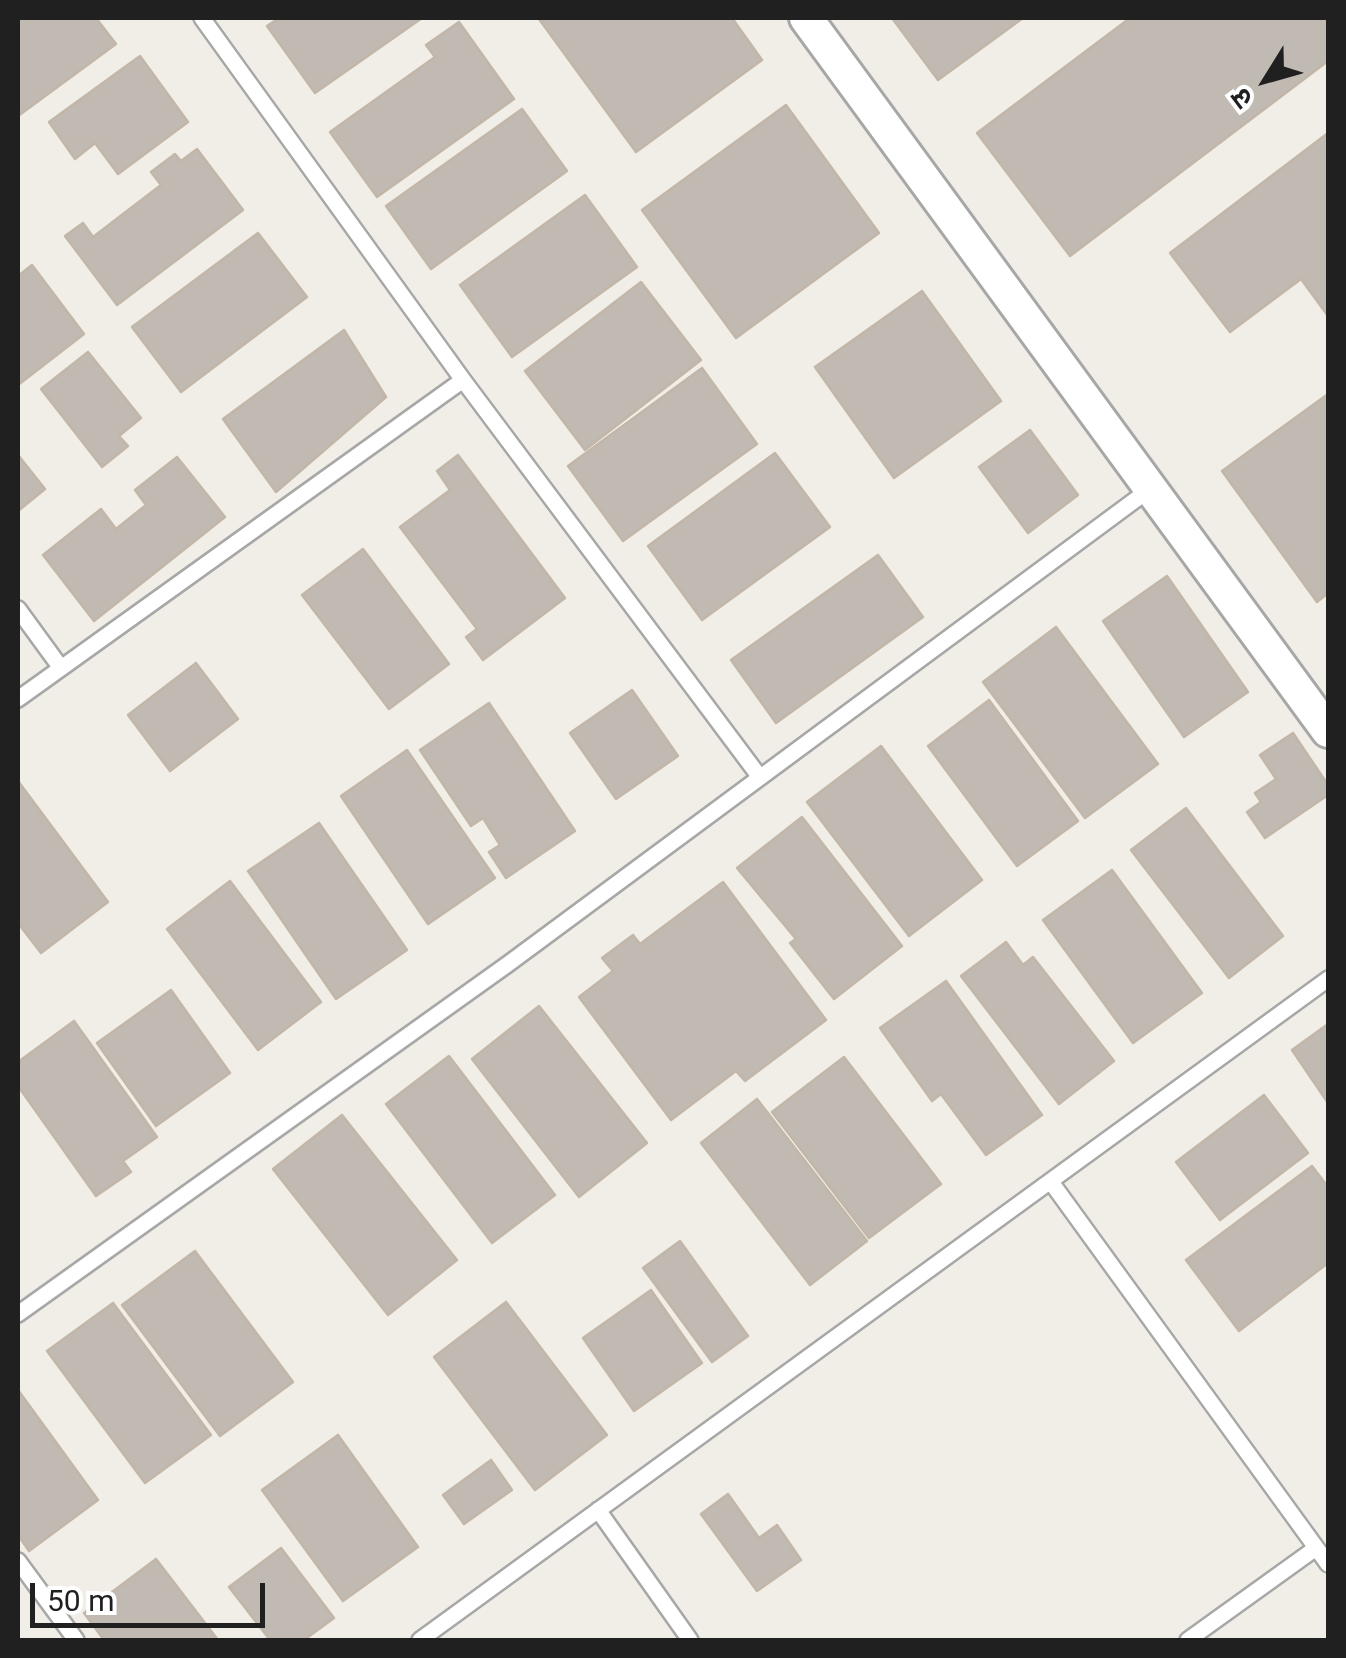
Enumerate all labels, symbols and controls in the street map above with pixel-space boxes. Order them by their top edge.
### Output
north arrow [1216,30,1316,130]
text: उ [1224,82,1260,115]
scale bar [35,1563,270,1625]
text: 50 m [47,1583,114,1618]

